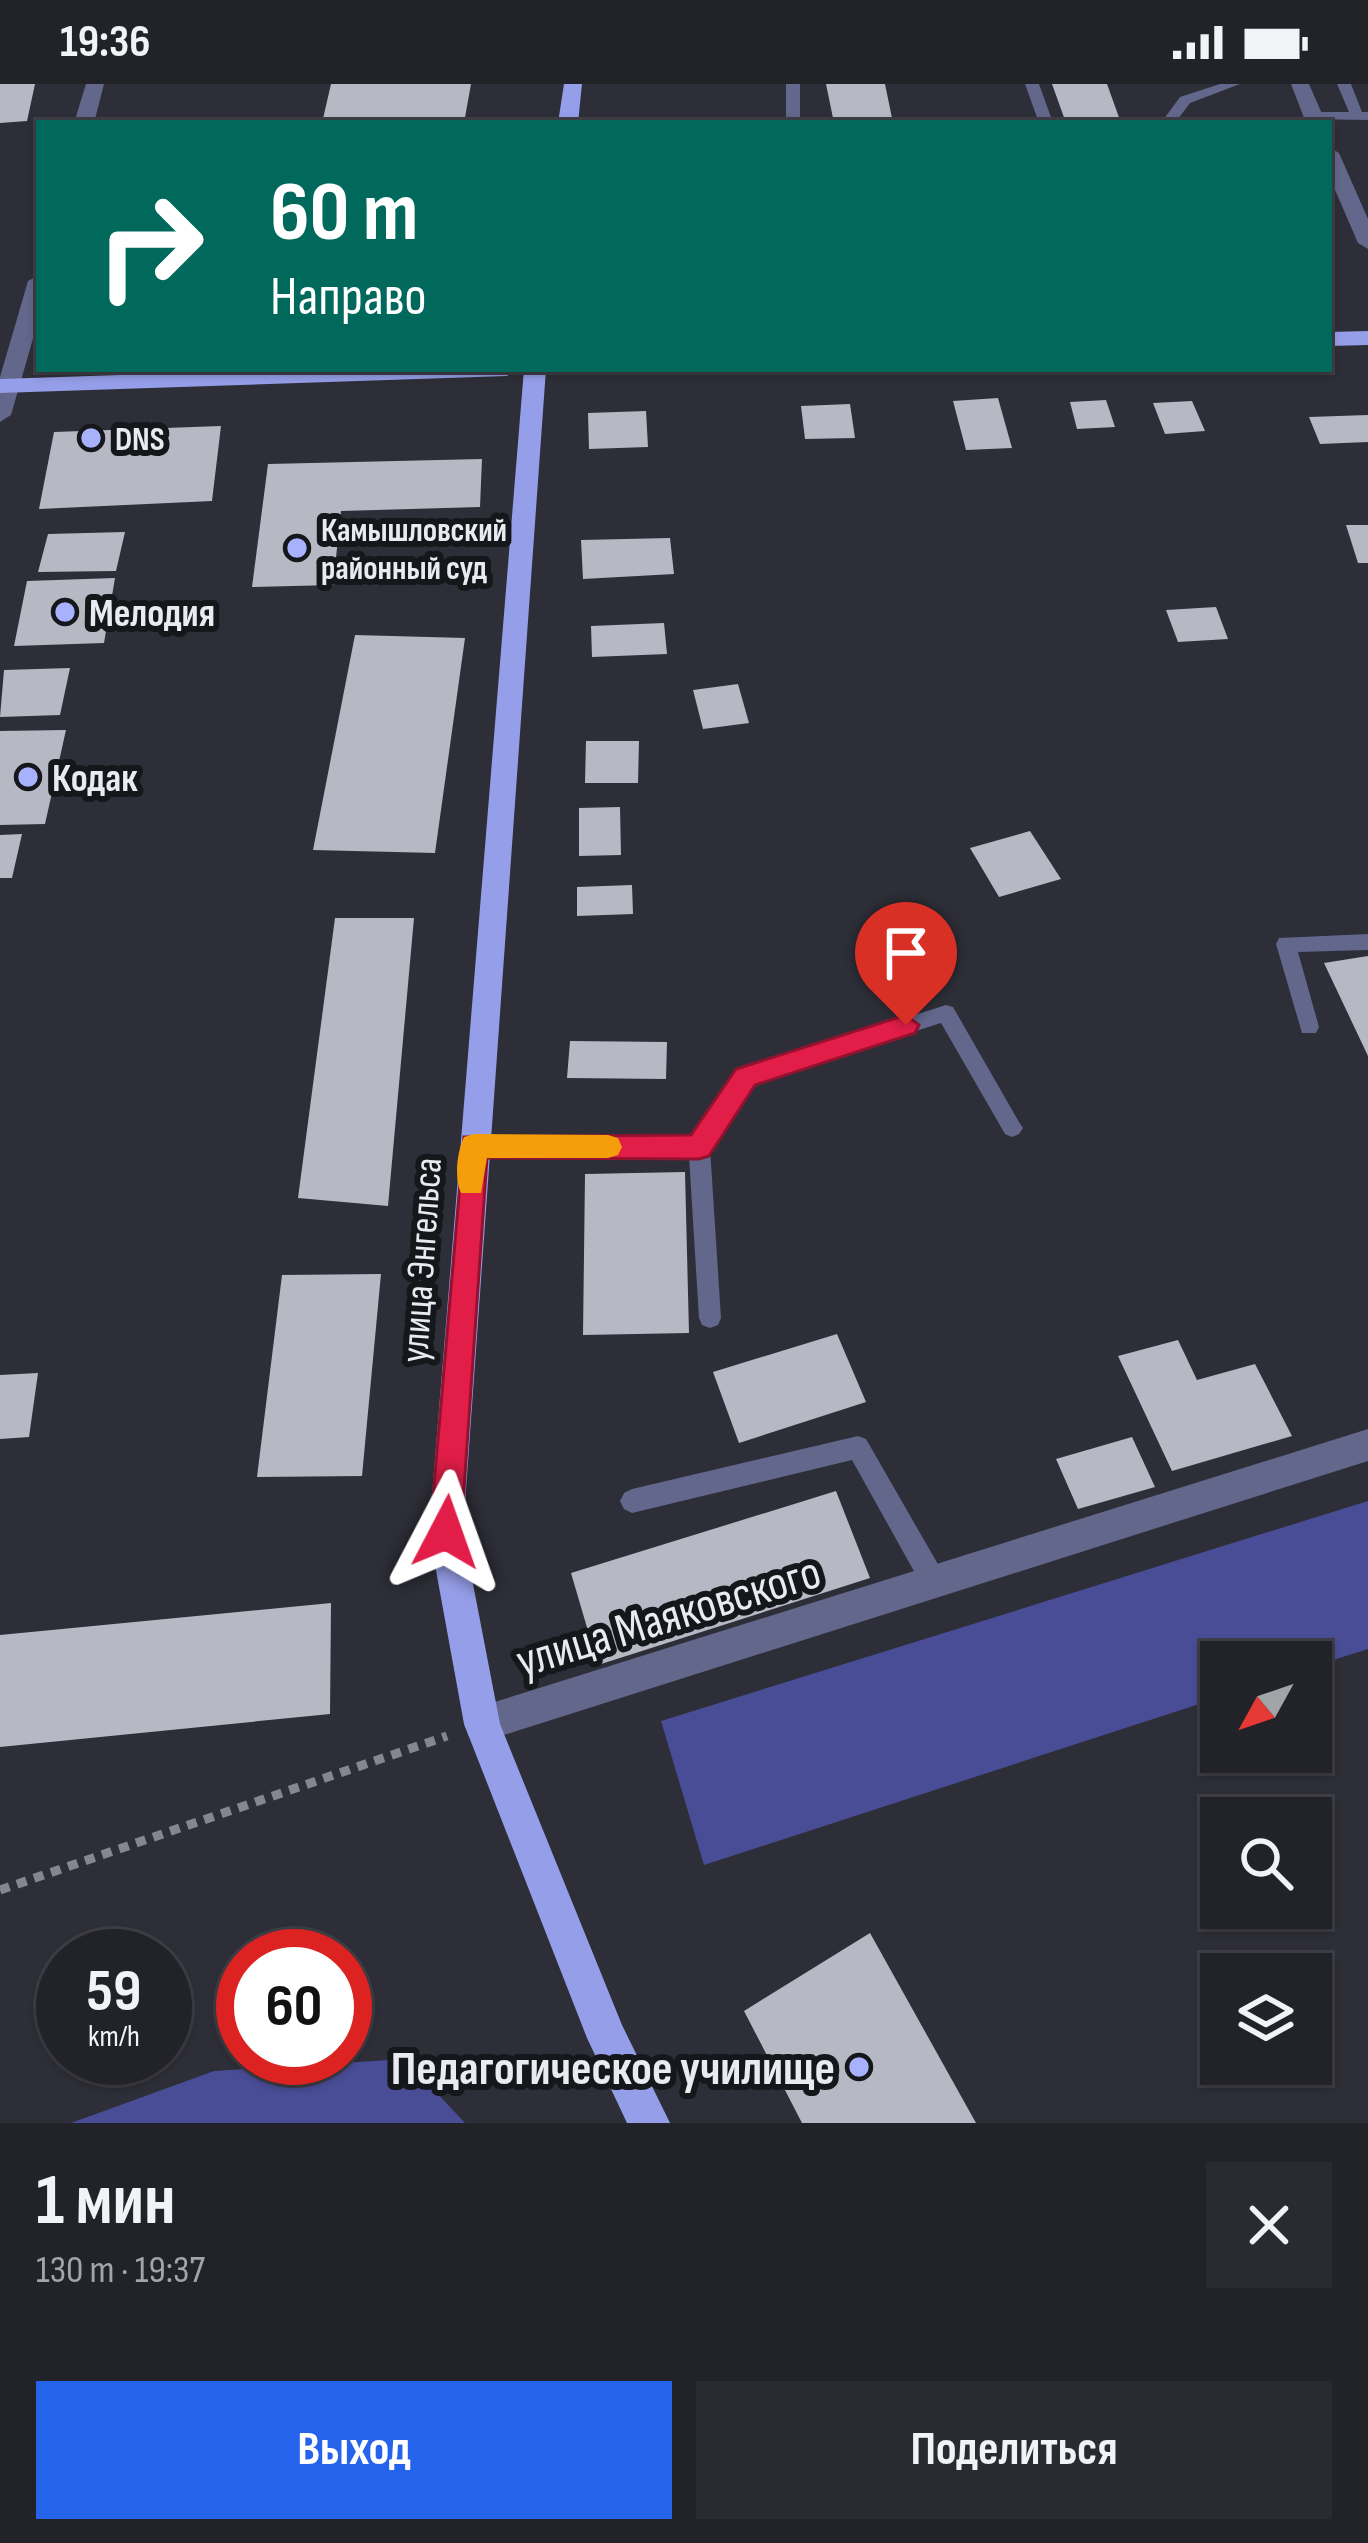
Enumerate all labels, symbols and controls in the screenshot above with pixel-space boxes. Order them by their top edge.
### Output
text: 19:36 [60,15,150,70]
text: 60 m [270,163,418,264]
icon: right [72,168,228,324]
text: Направо [270,265,427,330]
place label: DNS [115,420,165,460]
marker: DNS [78,425,104,451]
place label: Камышловский районный суд [321,511,507,589]
marker: Камышловский районный суд [284,535,310,561]
place label: Мелодия [89,591,215,638]
marker: Мелодия [52,599,78,625]
place label: Кодак [52,756,138,803]
marker: Кодак [15,764,41,790]
pin [855,902,957,1025]
icon: arrive [873,920,939,986]
street label: улица Энгельса [392,1156,453,1364]
position arrow [383,1469,509,1595]
street label: улица Маяковского [510,1544,828,1691]
north arrow [1200,1641,1332,1773]
map controls [1200,1641,1332,2085]
button: search [1200,1797,1332,1929]
speed limit sign: 60 [216,1929,372,2085]
button: layers [1200,1953,1332,2085]
text: 59 [87,1956,141,2028]
text: km/h [88,2019,140,2055]
place label: Педагогическое училище [391,2041,835,2098]
marker: Педагогическое училище [846,2054,872,2080]
text: 1 мин [36,2158,176,2245]
button: close [1206,2162,1332,2288]
text: 130 m · 19:37 [36,2247,205,2294]
button: Выход [36,2381,672,2519]
button: Поделиться [696,2381,1332,2519]

